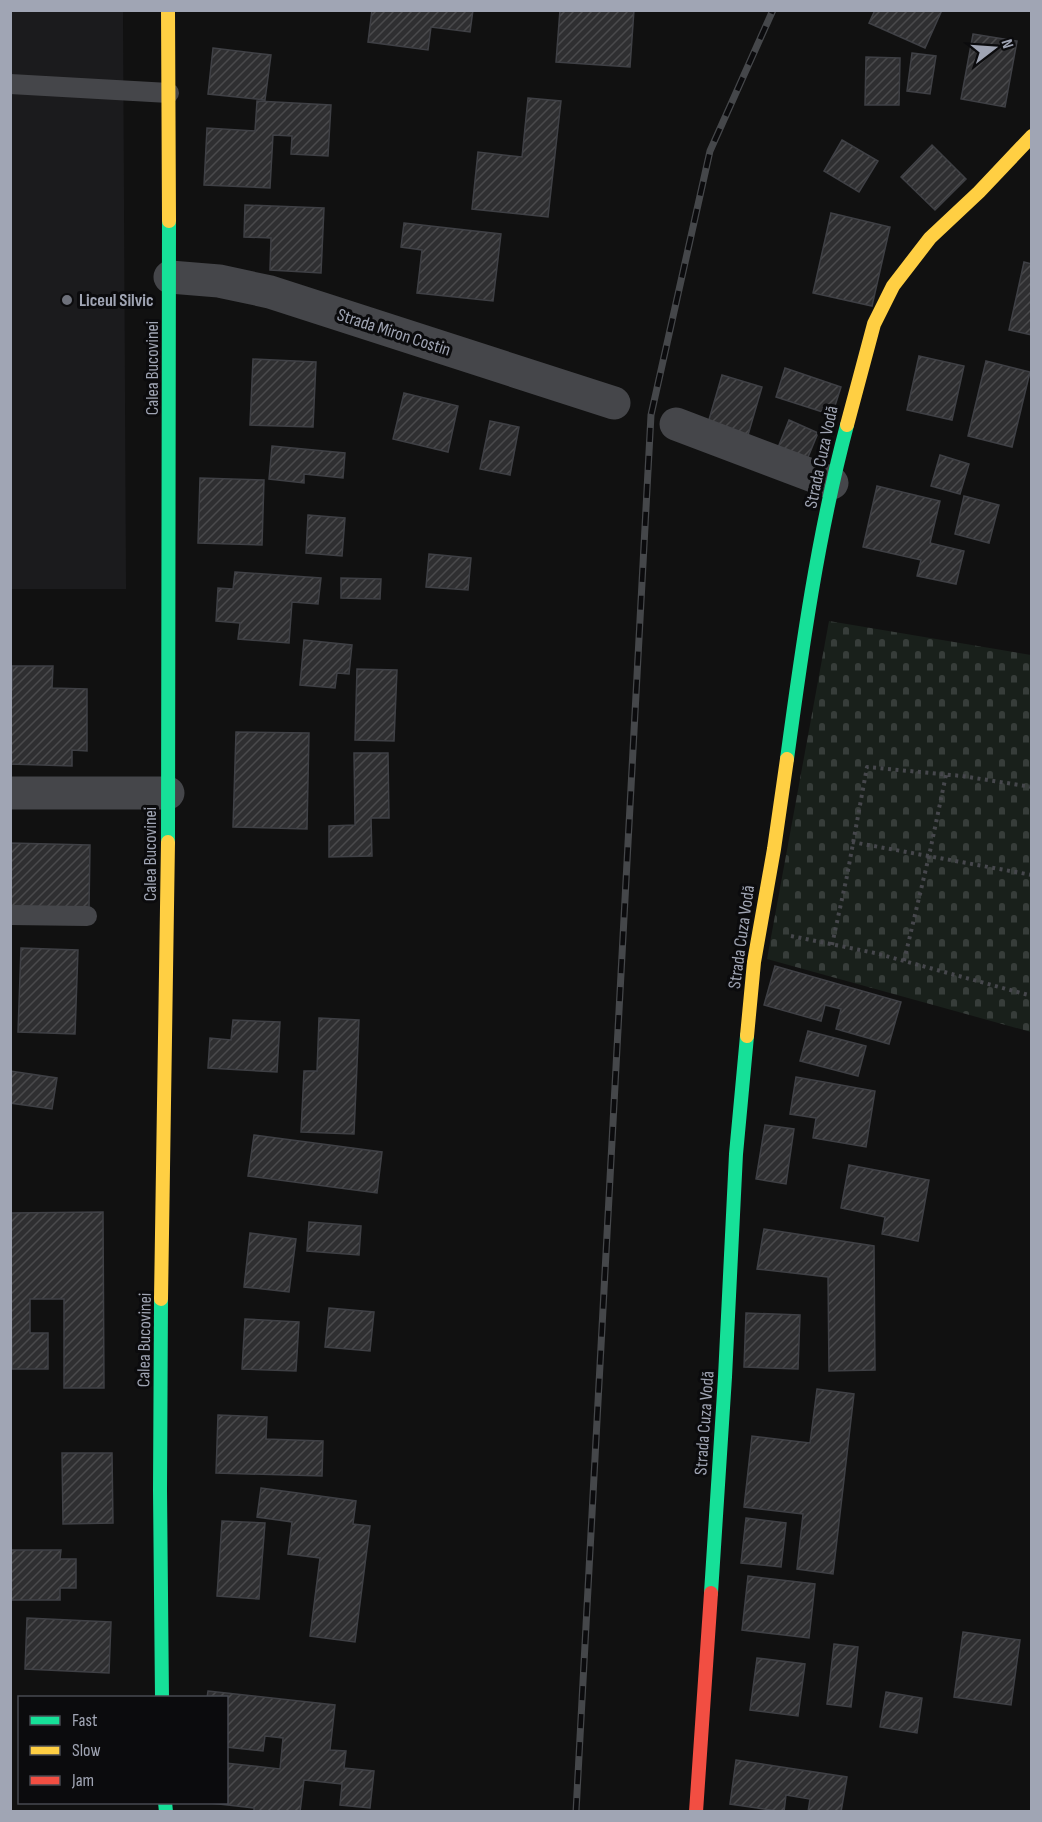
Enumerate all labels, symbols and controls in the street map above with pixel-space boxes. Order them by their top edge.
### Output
north arrow [964,18,1024,78]
text: N [997,37,1017,51]
place label: Liceul Silvic [79,290,154,311]
marker: Liceul Silvic [60,293,74,307]
street label: Strada Miron Costin [334,304,453,361]
street label: Calea Bucovinei [142,321,163,415]
street label: Strada Cuza Vodă [800,404,843,510]
street label: Calea Bucovinei [140,807,161,901]
street label: Strada Cuza Vodă [724,884,759,990]
street label: Calea Bucovinei [133,1293,156,1387]
street label: Strada Cuza Vodă [690,1370,719,1476]
legend [18,1696,228,1804]
text: Fast [72,1710,98,1731]
text: Slow [72,1740,101,1761]
text: Jam [71,1770,94,1791]

